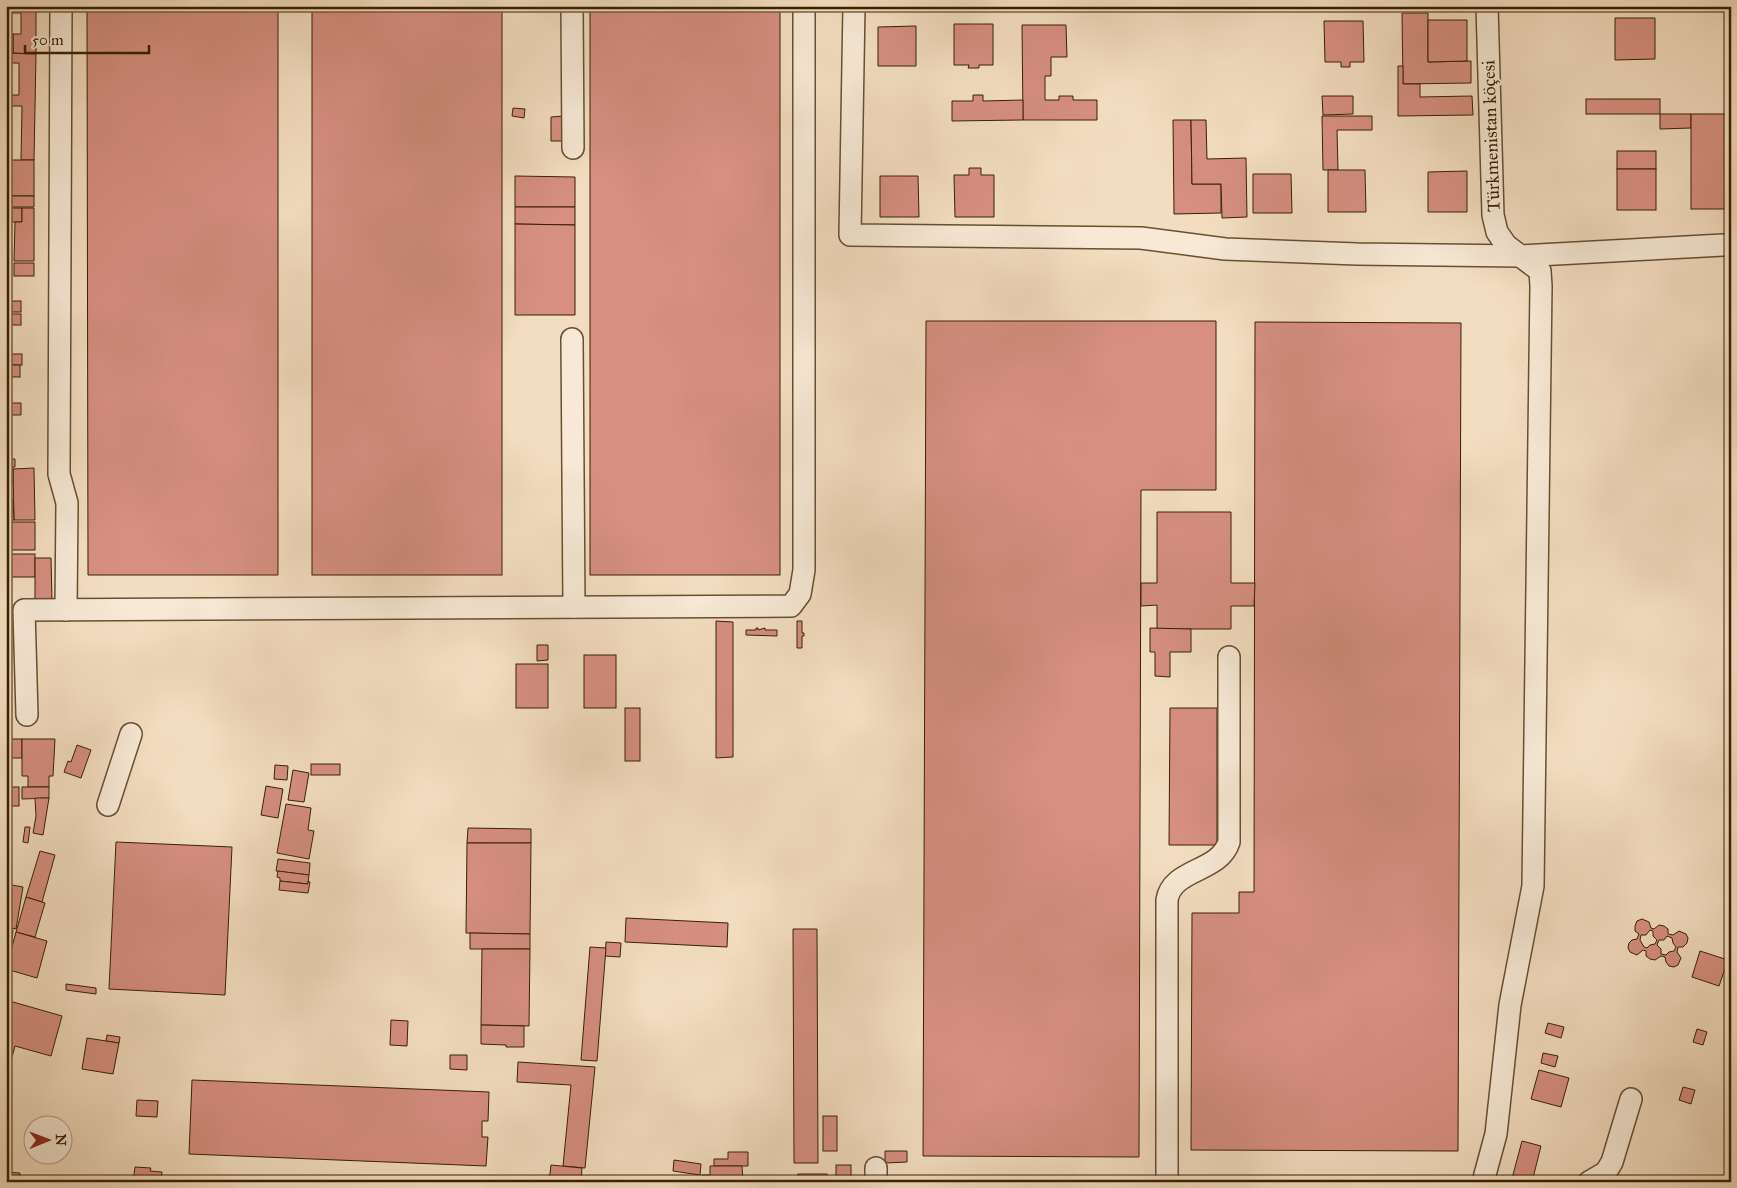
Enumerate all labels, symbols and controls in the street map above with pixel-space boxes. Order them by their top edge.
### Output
scale bar [25,22,149,54]
text: 50 m [32,31,64,49]
street label: Türkmenistan köçesi [1477,60,1505,212]
north arrow [22,1116,72,1166]
text: N [52,1134,69,1146]

